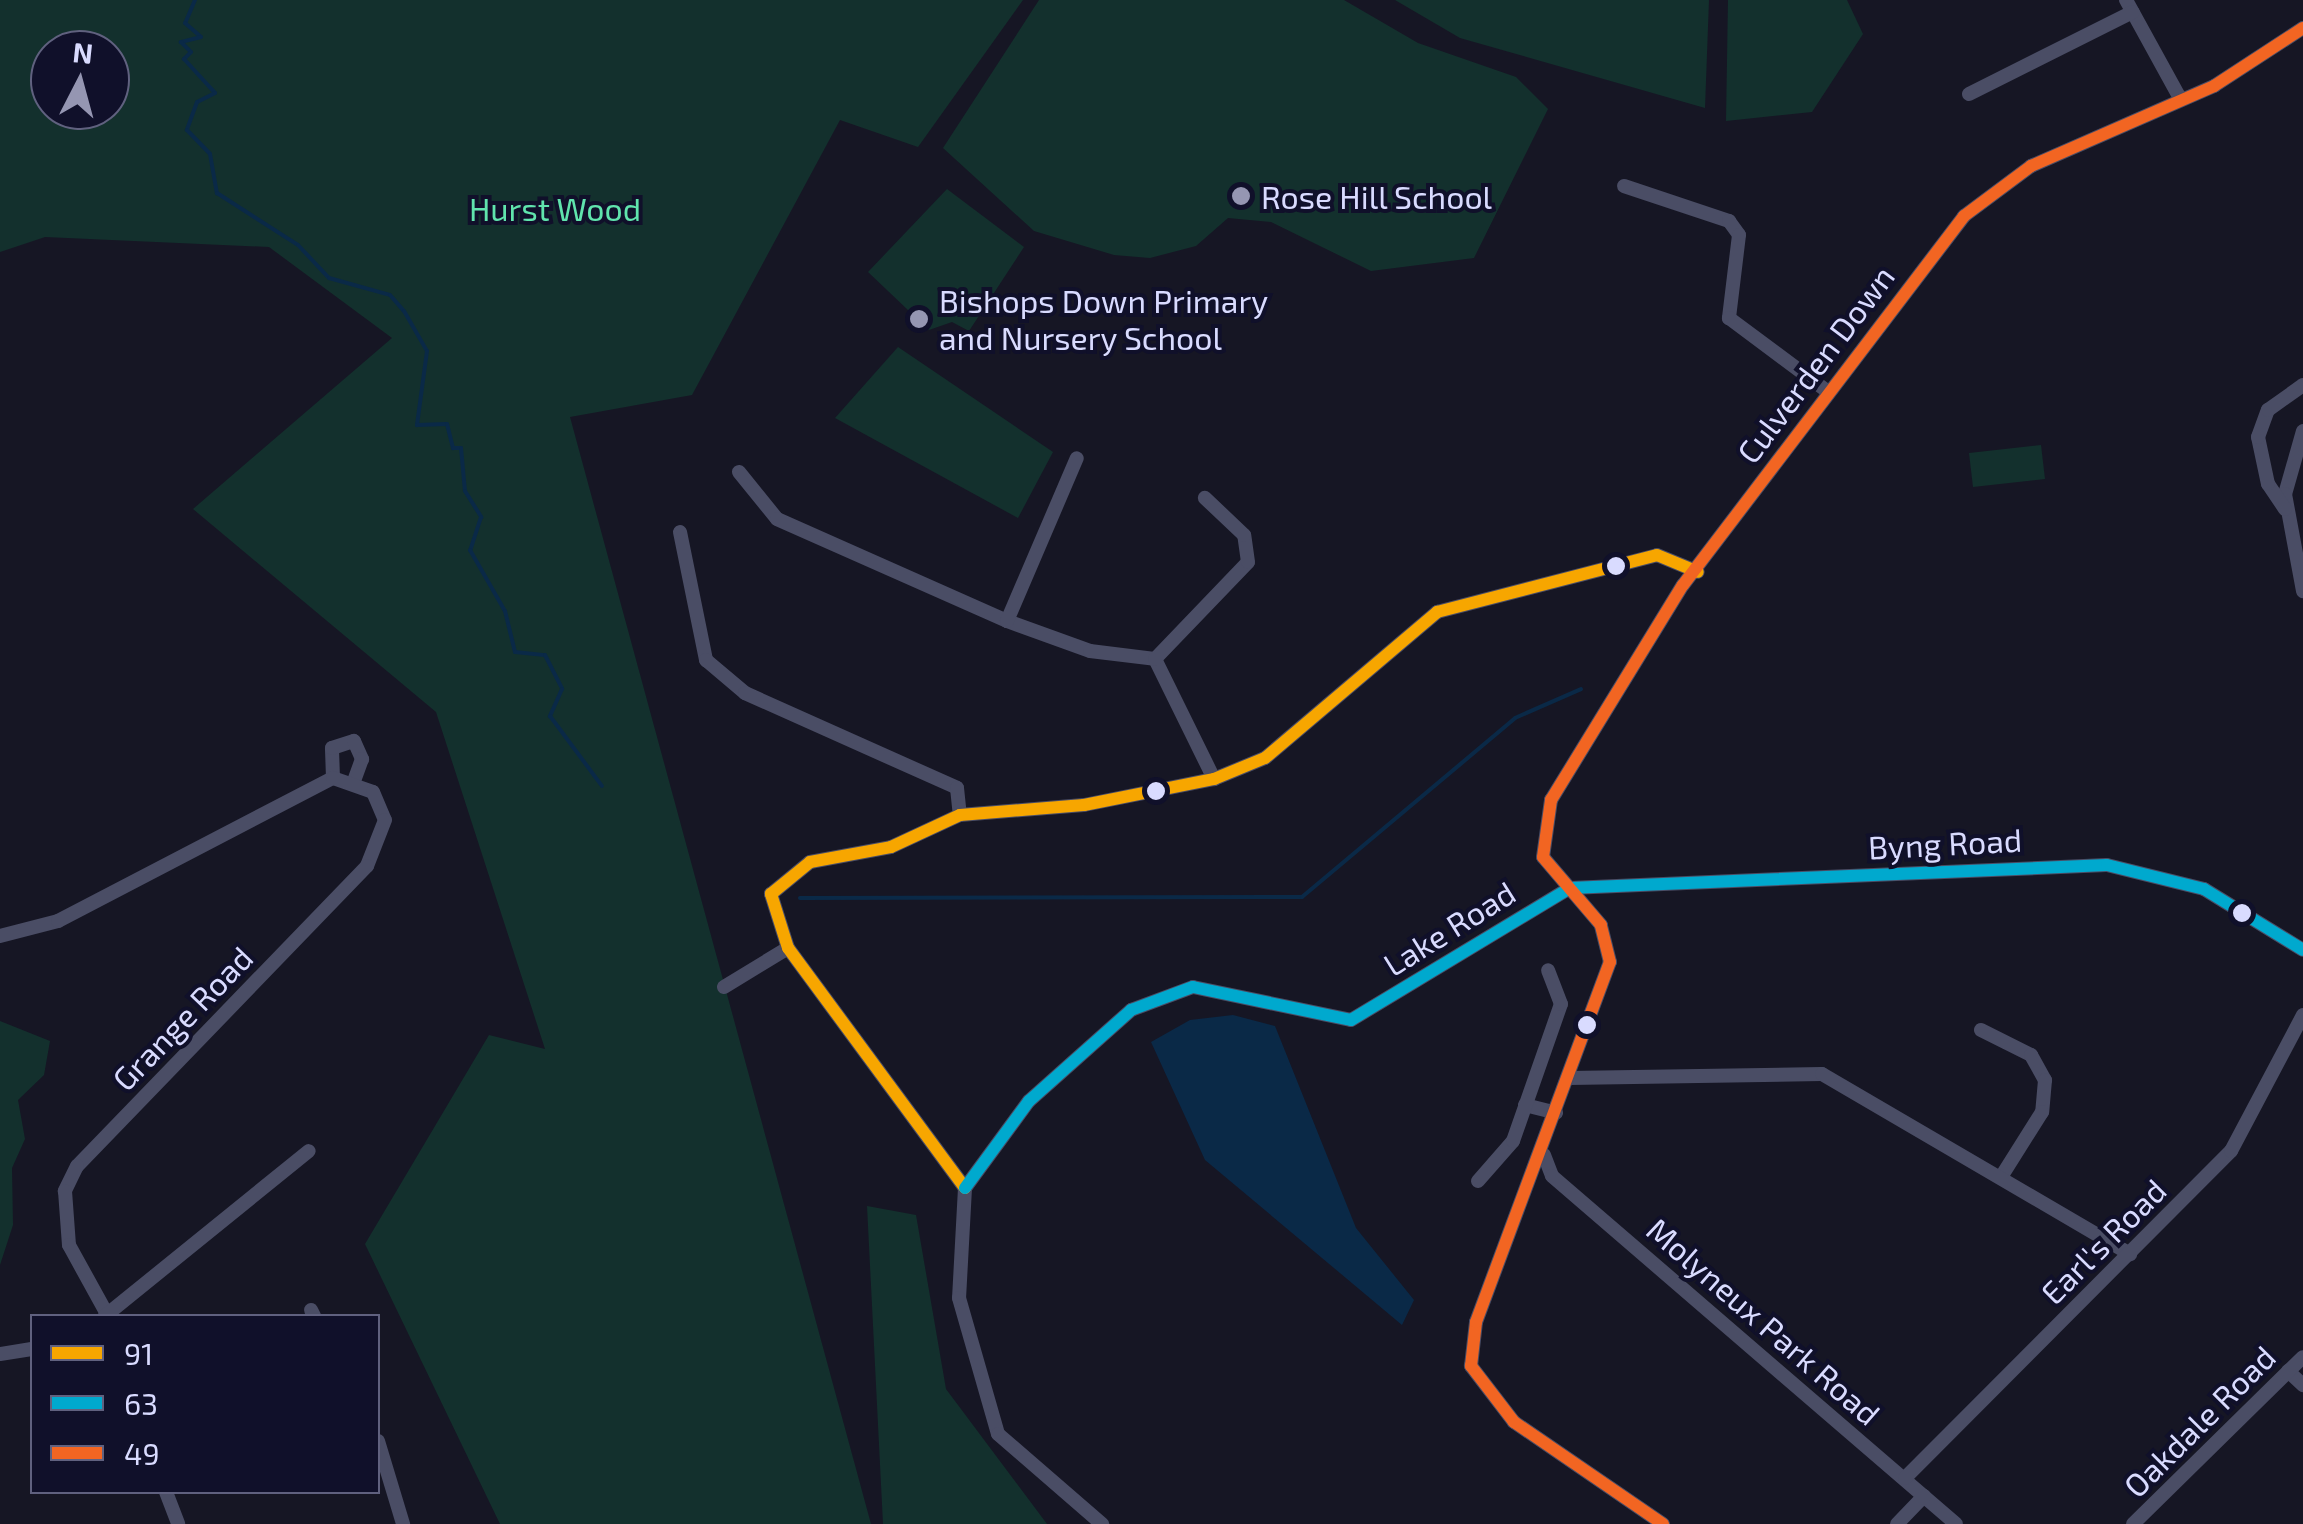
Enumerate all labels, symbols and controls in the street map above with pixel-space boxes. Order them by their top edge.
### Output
north arrow [30,30,130,130]
text: N [71,34,95,70]
place label: Rose Hill School [1261,177,1493,215]
marker: Rose Hill School [1230,185,1252,207]
park label: Hurst Wood [469,189,641,227]
street label: Culverden Down [1728,258,1902,470]
place label: Bishops Down Primary and Nursery School [939,282,1268,357]
marker: Bishops Down Primary and Nursery School [908,308,930,330]
unlabelled marker [1606,556,1626,576]
unlabelled marker [1146,781,1166,801]
street label: Byng Road [1867,820,2023,866]
street label: Lake Road [1376,873,1522,983]
unlabelled marker [2232,903,2252,923]
street label: Grange Road [104,938,260,1098]
unlabelled marker [1577,1015,1597,1035]
street label: Earl's Road [2033,1171,2173,1311]
street label: Molyneux Park Road [1640,1209,1888,1433]
legend [30,1314,380,1494]
text: 91 [124,1335,153,1371]
street label: Oakdale Road [2115,1337,2283,1505]
text: 63 [124,1385,158,1421]
text: 49 [124,1435,160,1471]

